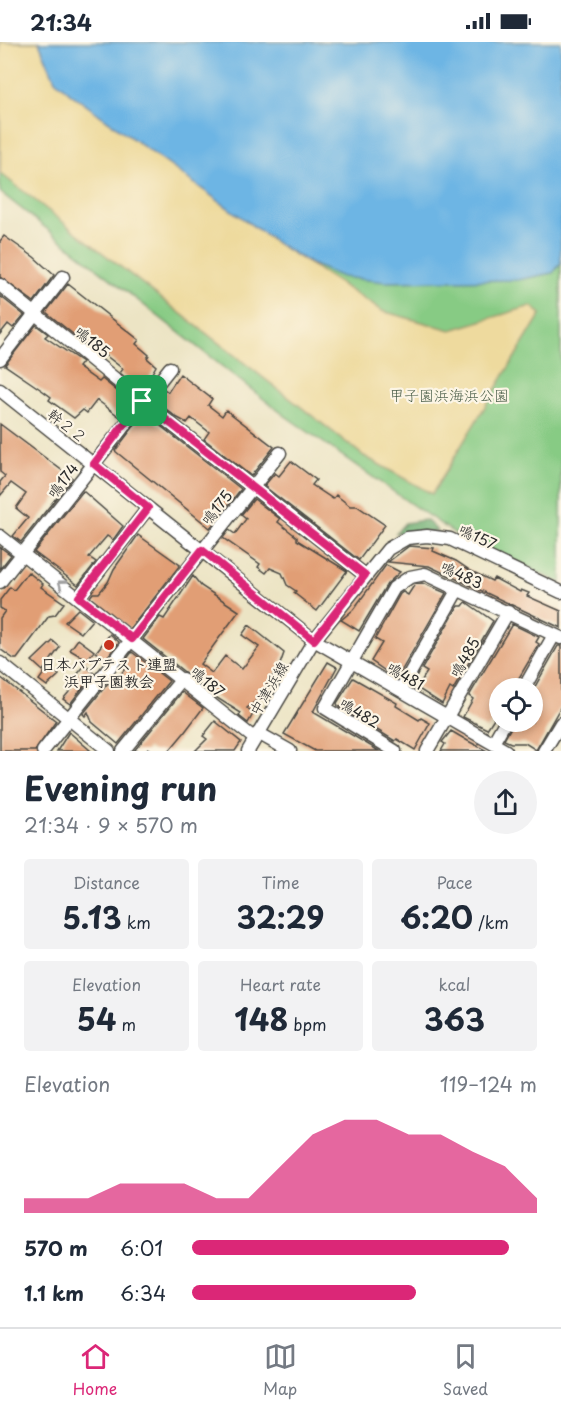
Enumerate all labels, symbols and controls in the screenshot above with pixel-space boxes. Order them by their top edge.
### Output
text: 21:34 [30,5,92,38]
street label: 鳴185 [70,319,116,363]
pin [116,375,167,426]
park label: 甲子園浜海浜公園 [389,383,509,406]
icon: arrive [125,384,158,417]
street label: 幹２２ [43,402,93,448]
street label: 鳴174 [41,457,83,503]
street label: 鳴175 [195,484,237,530]
street label: 鳴157 [455,517,501,555]
street label: 鳴483 [437,554,487,594]
one-way arrow [58,580,69,591]
street label: 鳴485 [443,633,485,681]
marker: 日本バプテスト連盟 浜甲子園教会 [102,638,116,652]
place label: 日本バプテスト連盟 浜甲子園教会 [41,652,177,692]
street label: 鳴481 [383,655,429,695]
street label: 中津浜線 [243,656,293,720]
street label: 鳴187 [186,660,231,703]
map controls [489,678,543,732]
button: locate [489,678,543,732]
street label: 鳴482 [335,691,385,733]
text: Evening run [24,762,217,812]
button: share [474,771,537,834]
text: 21:34 · 9 × 570 m [24,810,198,840]
text: Distance [73,870,140,894]
text: Time [262,870,299,894]
text: Pace [436,870,473,894]
text: 5.13 [62,894,122,939]
text: 32:29 [237,894,324,939]
text: 6:20 [400,894,473,939]
text: km [122,910,151,934]
text: /km [473,910,509,934]
text: Elevation [72,972,141,996]
text: Heart rate [240,972,321,996]
text: kcal [439,972,470,996]
text: 54 [77,996,116,1041]
text: 148 [234,996,288,1041]
text: 363 [424,996,485,1041]
text: m [116,1012,136,1036]
text: bpm [288,1012,327,1036]
text: Elevation [24,1069,110,1099]
text: 119–124 m [440,1069,537,1099]
text: 570 m [24,1233,88,1263]
text: 6:01 [120,1233,163,1263]
text: 1.1 km [24,1278,84,1308]
text: 6:34 [120,1278,166,1308]
tab: Home [73,1340,117,1400]
tab: Map [263,1340,297,1400]
tab: Saved [443,1340,488,1400]

